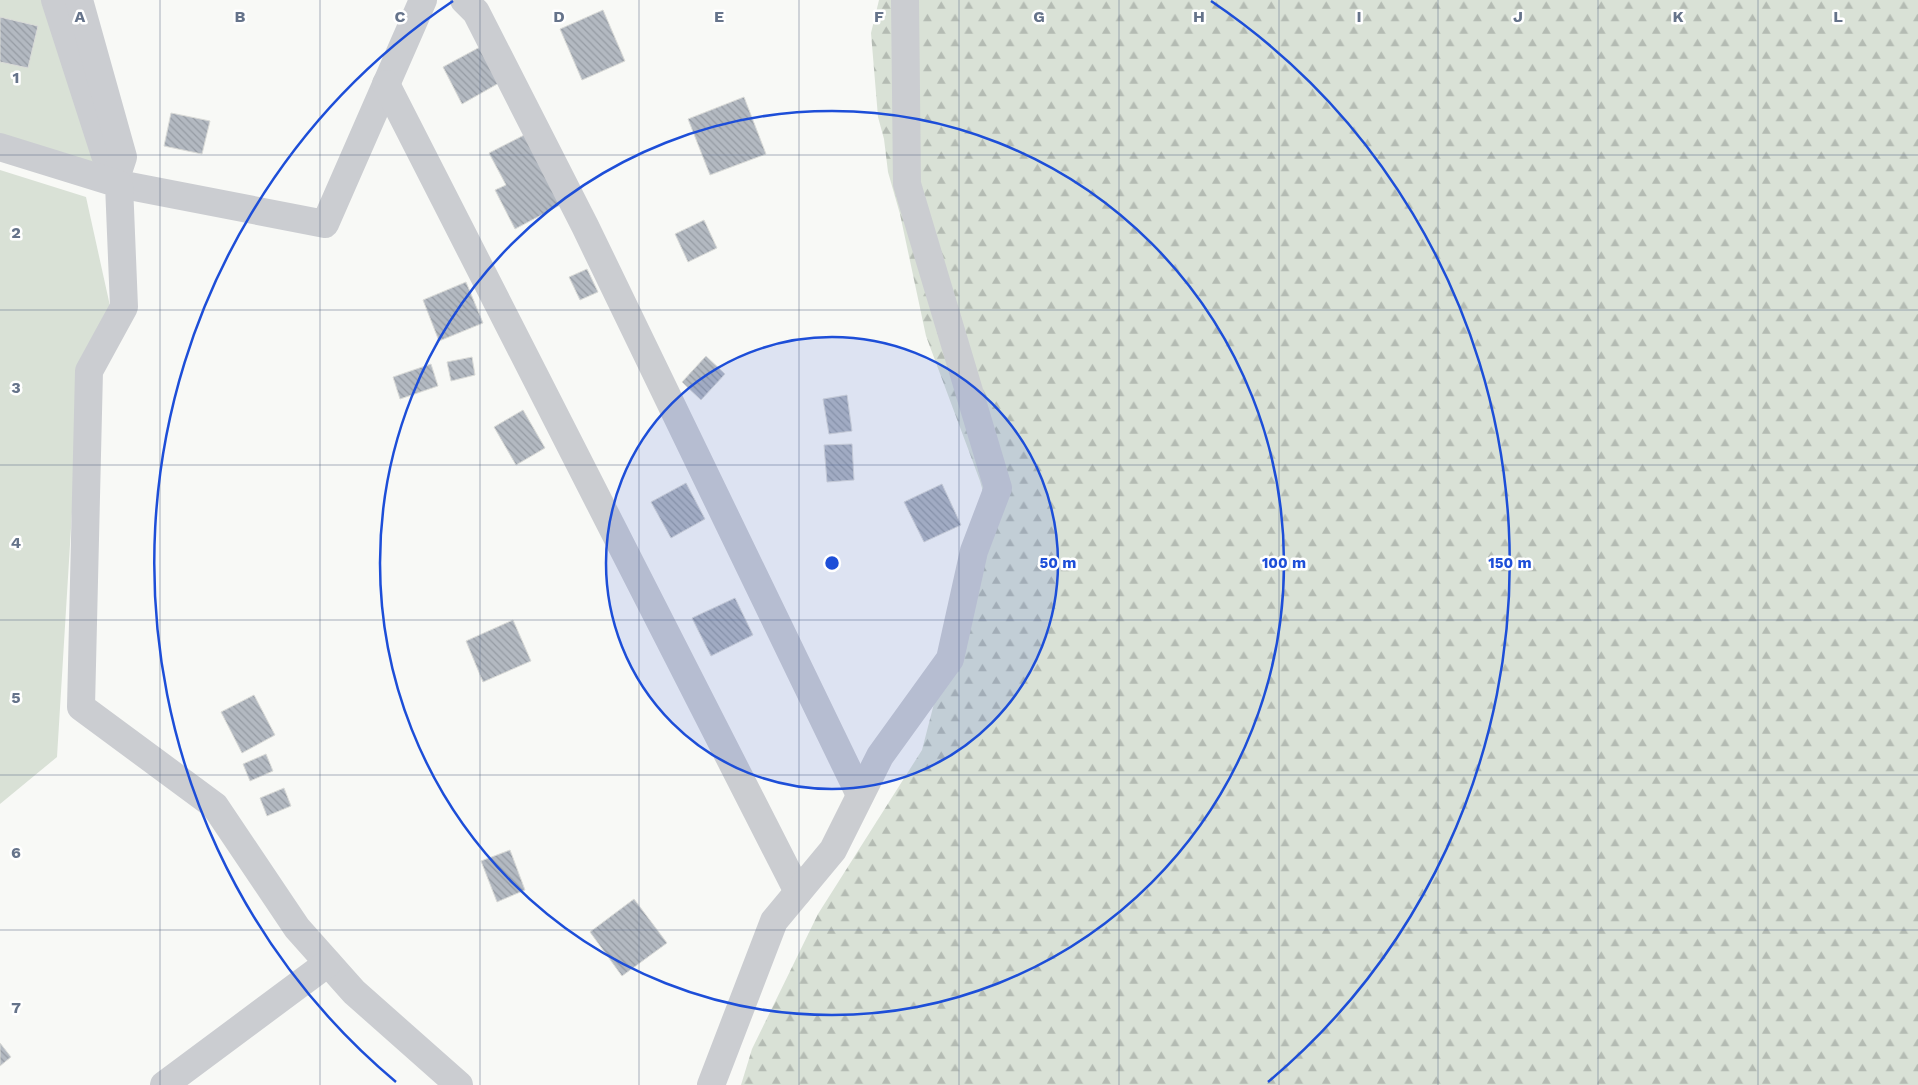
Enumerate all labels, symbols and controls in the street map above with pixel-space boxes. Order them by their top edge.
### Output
text: A [75,7,86,26]
text: B [235,7,246,26]
text: C [395,7,406,26]
text: D [553,7,565,26]
text: E [714,7,724,26]
text: F [874,7,884,26]
text: G [1033,7,1045,26]
text: H [1193,7,1205,26]
text: I [1356,7,1362,26]
text: J [1513,7,1523,26]
text: K [1672,7,1684,26]
text: L [1833,7,1843,26]
text: 1 [13,68,19,87]
text: 2 [11,223,21,242]
text: 3 [11,378,21,397]
text: 4 [11,533,21,552]
centre of rings [823,554,841,572]
text: 50 m [1040,554,1076,572]
text: 100 m [1262,554,1306,572]
text: 150 m [1488,554,1532,572]
text: 5 [11,688,21,707]
text: 6 [11,843,21,862]
text: 7 [11,998,21,1017]

